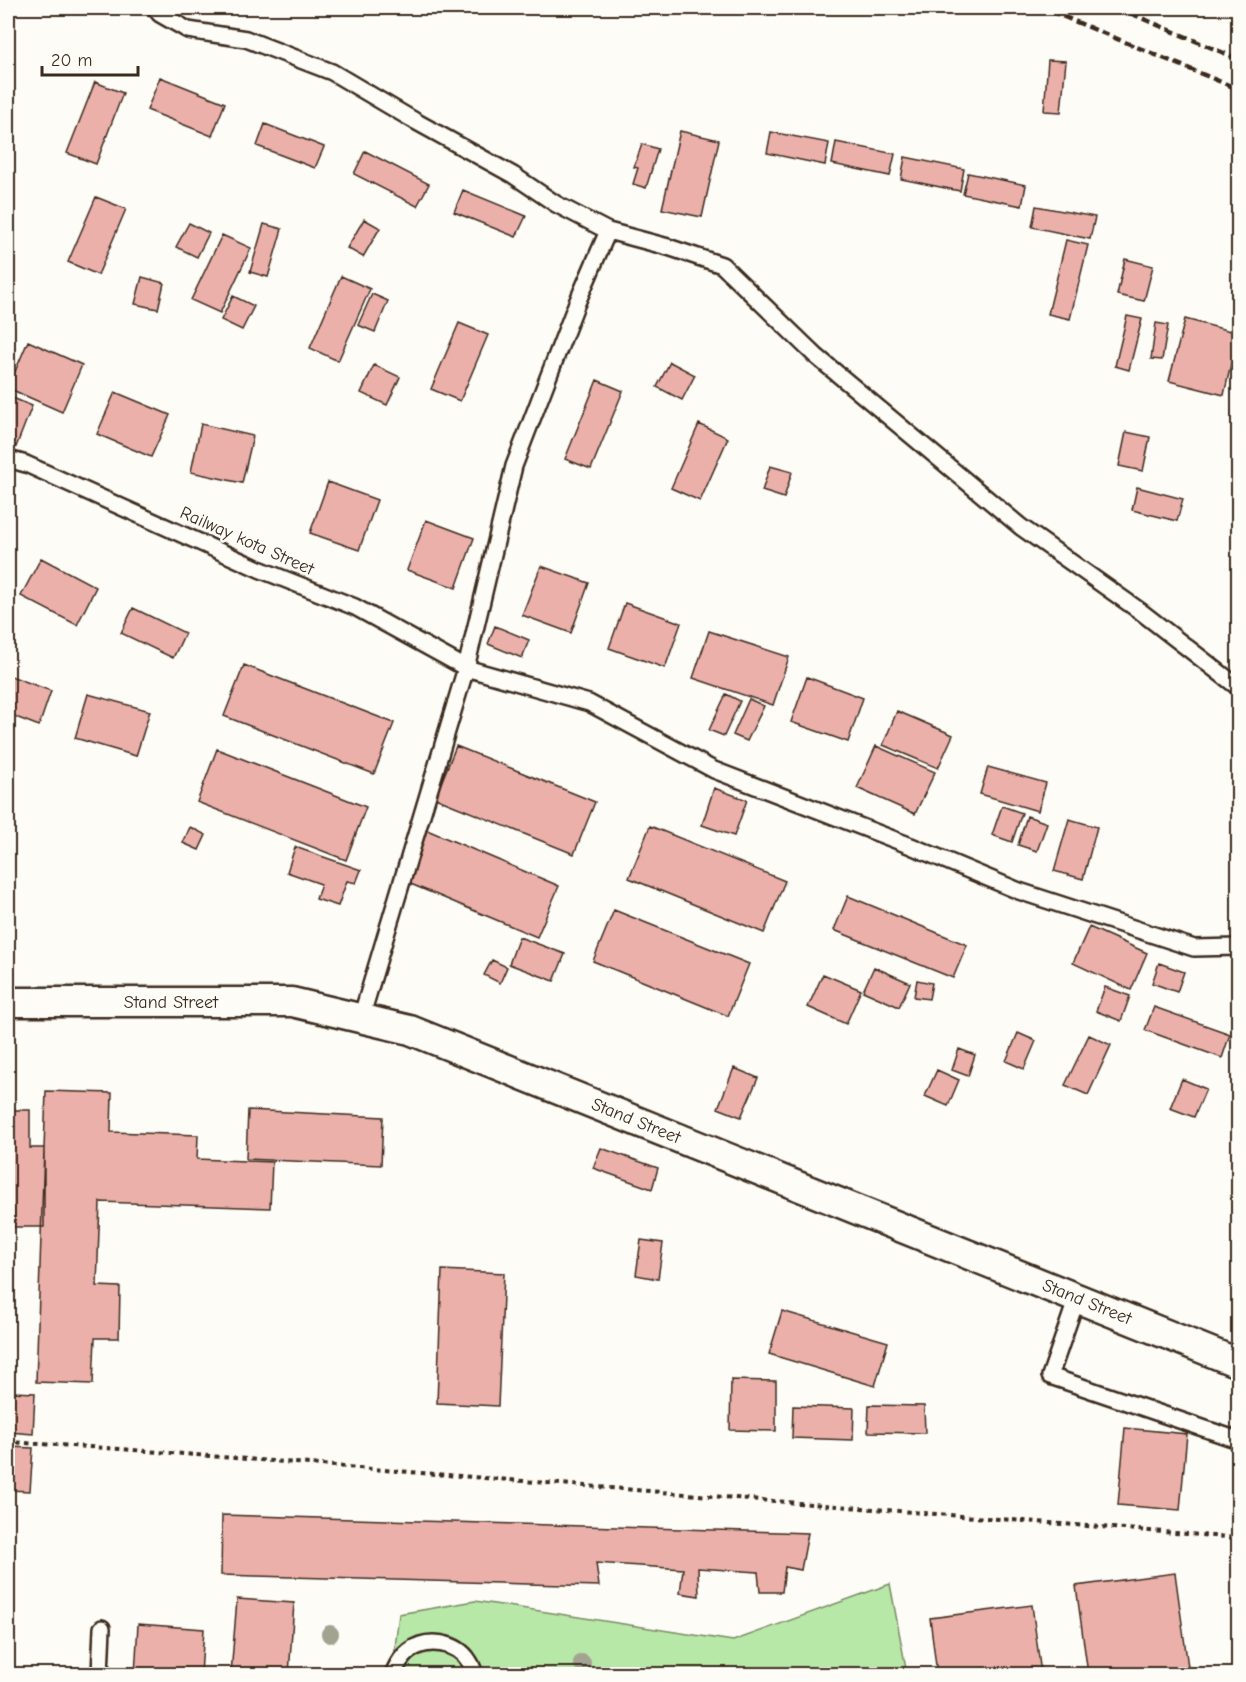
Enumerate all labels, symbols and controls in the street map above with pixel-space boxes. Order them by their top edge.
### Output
scale bar [42,39,138,77]
text: 20 m [51,50,92,71]
street label: Railway kota Street [177,502,318,580]
street label: Stand Street [124,992,219,1013]
street label: Stand Street [588,1094,684,1149]
street label: Stand Street [1039,1275,1135,1330]

